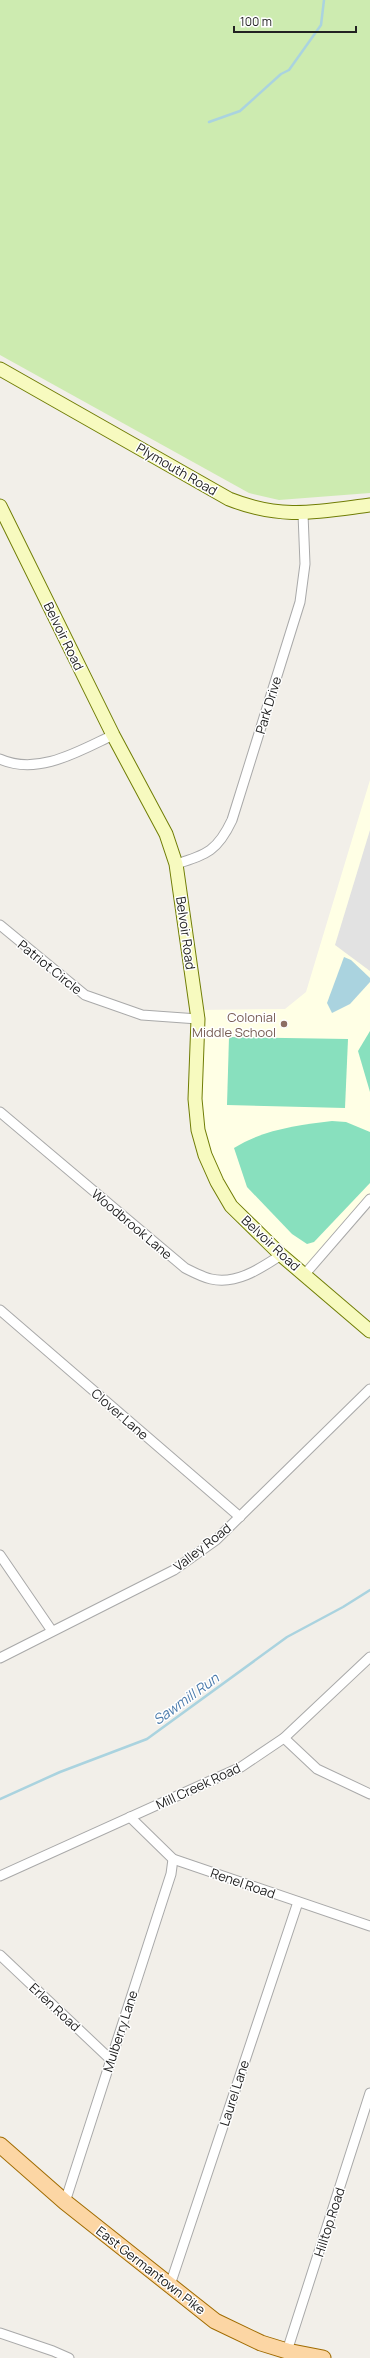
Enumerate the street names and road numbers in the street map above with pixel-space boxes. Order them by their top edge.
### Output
street label: Plymouth Road [133,439,221,499]
street label: Belvoir Road [40,599,88,673]
street label: Park Drive [251,674,285,736]
street label: Belvoir Road [172,895,200,971]
street label: Patriot Circle [14,936,86,999]
street label: Woodbrook Lane [88,1185,176,1263]
street label: Belvoir Road [238,1211,304,1275]
street label: Clover Lane [88,1384,153,1444]
street label: Valley Road [170,1519,234,1575]
street label: Mill Creek Road [153,1758,243,1814]
street label: Renel Road [208,1864,278,1902]
street label: Erlen Road [26,1979,84,2035]
street label: Mulberry Lane [98,1987,142,2074]
street label: Laurel Lane [215,2057,253,2128]
street label: Hilltop Road [309,2185,349,2259]
street label: East Germantown Pike [93,2222,210,2319]

